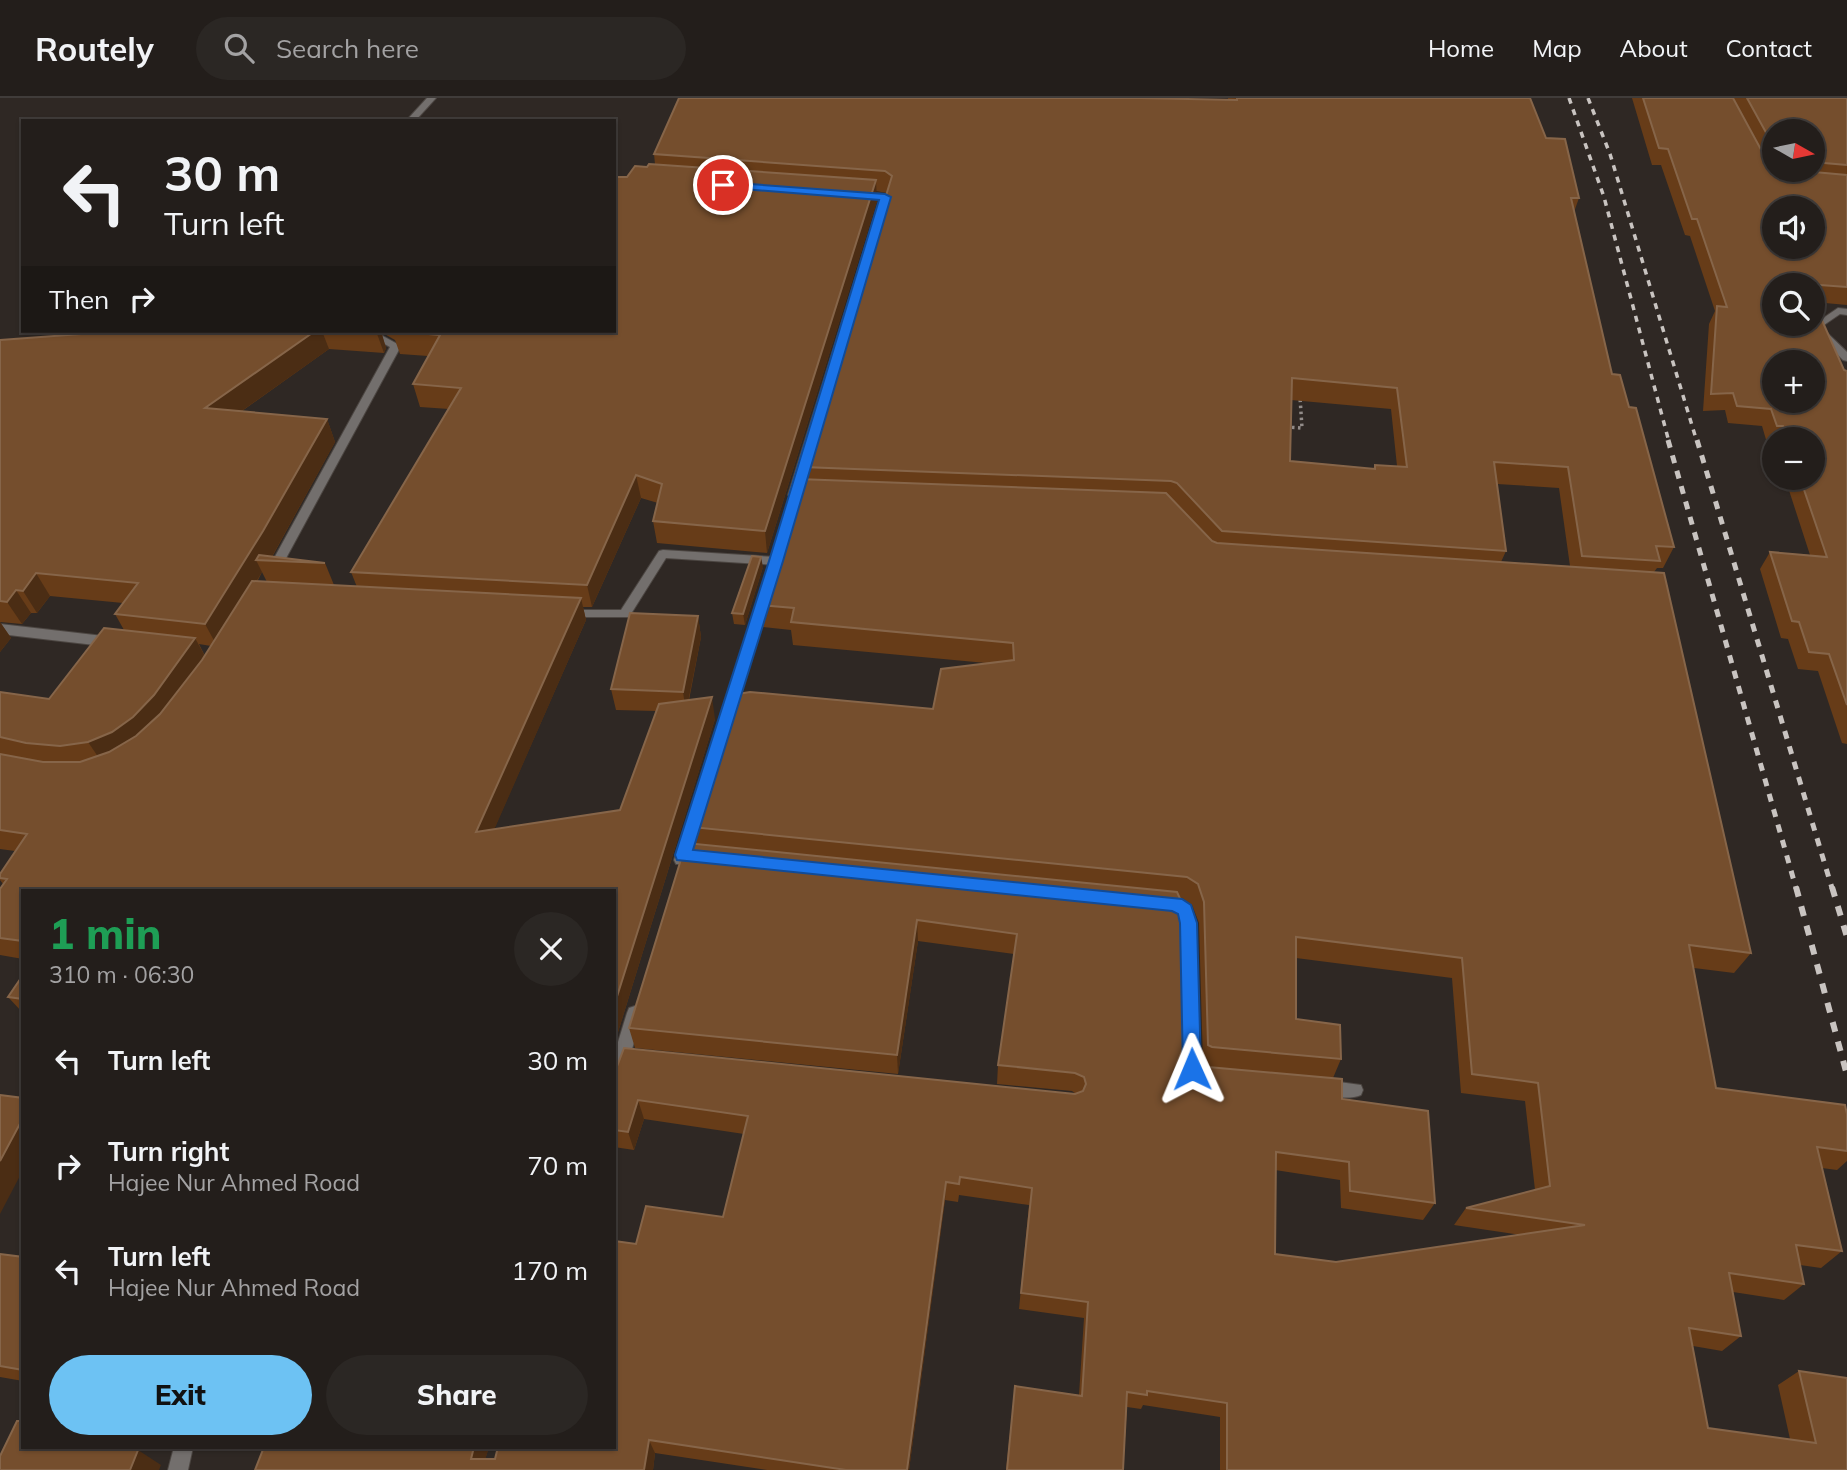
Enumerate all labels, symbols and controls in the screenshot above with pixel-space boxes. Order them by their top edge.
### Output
search box [196,17,686,80]
text: Routely [35,28,154,69]
icon: search [220,29,258,67]
text: Search here [276,32,419,65]
text: Home [1428,33,1494,63]
text: Map [1532,33,1582,63]
text: About [1620,33,1688,63]
text: Contact [1726,33,1812,63]
north arrow [1762,119,1825,182]
map controls [1762,119,1825,490]
text: 30 m [164,142,280,203]
icon: left [49,147,140,238]
pin [693,155,753,215]
icon: arrive [704,166,742,204]
button: sound [1762,196,1825,259]
text: Turn left [164,203,284,243]
button: search [1762,273,1825,336]
icon: right [123,280,161,318]
text: Then [49,283,109,316]
button: + [1762,350,1825,413]
button: − [1762,427,1825,490]
text: 1 min [49,907,162,960]
button: close [514,912,588,986]
text: 310 m · 06:30 [49,960,194,989]
position arrow [1155,1032,1229,1106]
icon: left [49,1042,87,1080]
text: Turn left [108,1044,210,1077]
text: 30 m [527,1044,588,1077]
text: Turn right [108,1135,229,1168]
icon: right [49,1147,87,1185]
text: 70 m [527,1149,588,1182]
text: Hajee Nur Ahmed Road [108,1168,360,1197]
text: Turn left [108,1240,210,1273]
icon: left [49,1252,87,1290]
text: 170 m [512,1254,588,1287]
text: Hajee Nur Ahmed Road [108,1273,360,1302]
button: Exit [49,1355,312,1435]
button: Share [326,1355,588,1435]

